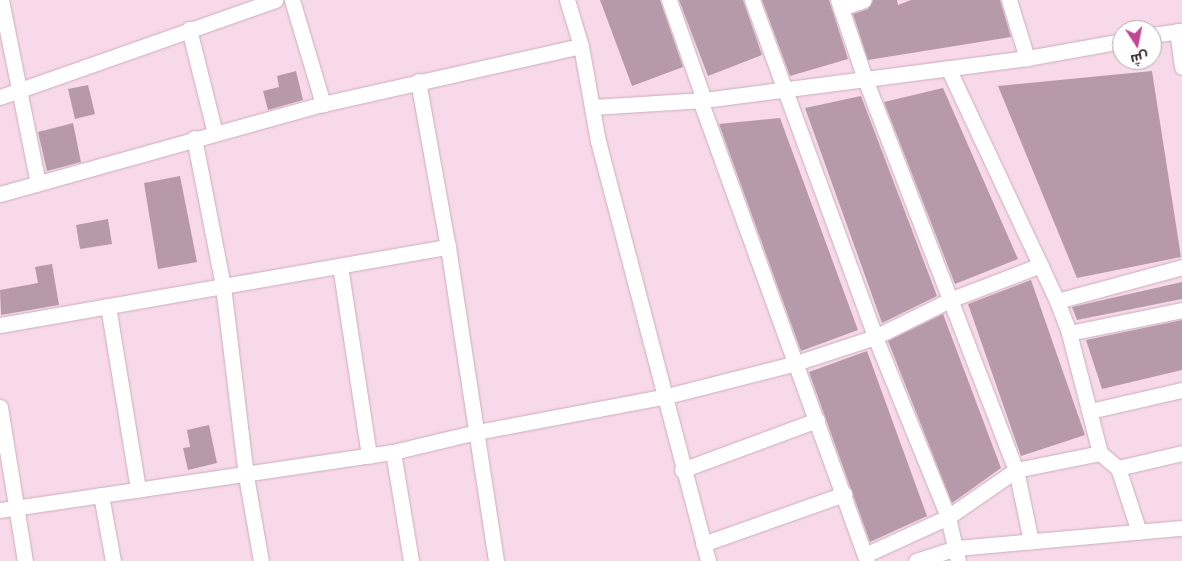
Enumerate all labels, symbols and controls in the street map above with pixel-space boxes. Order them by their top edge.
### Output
north arrow [1112,20,1162,70]
text: ش [1129,48,1150,69]

